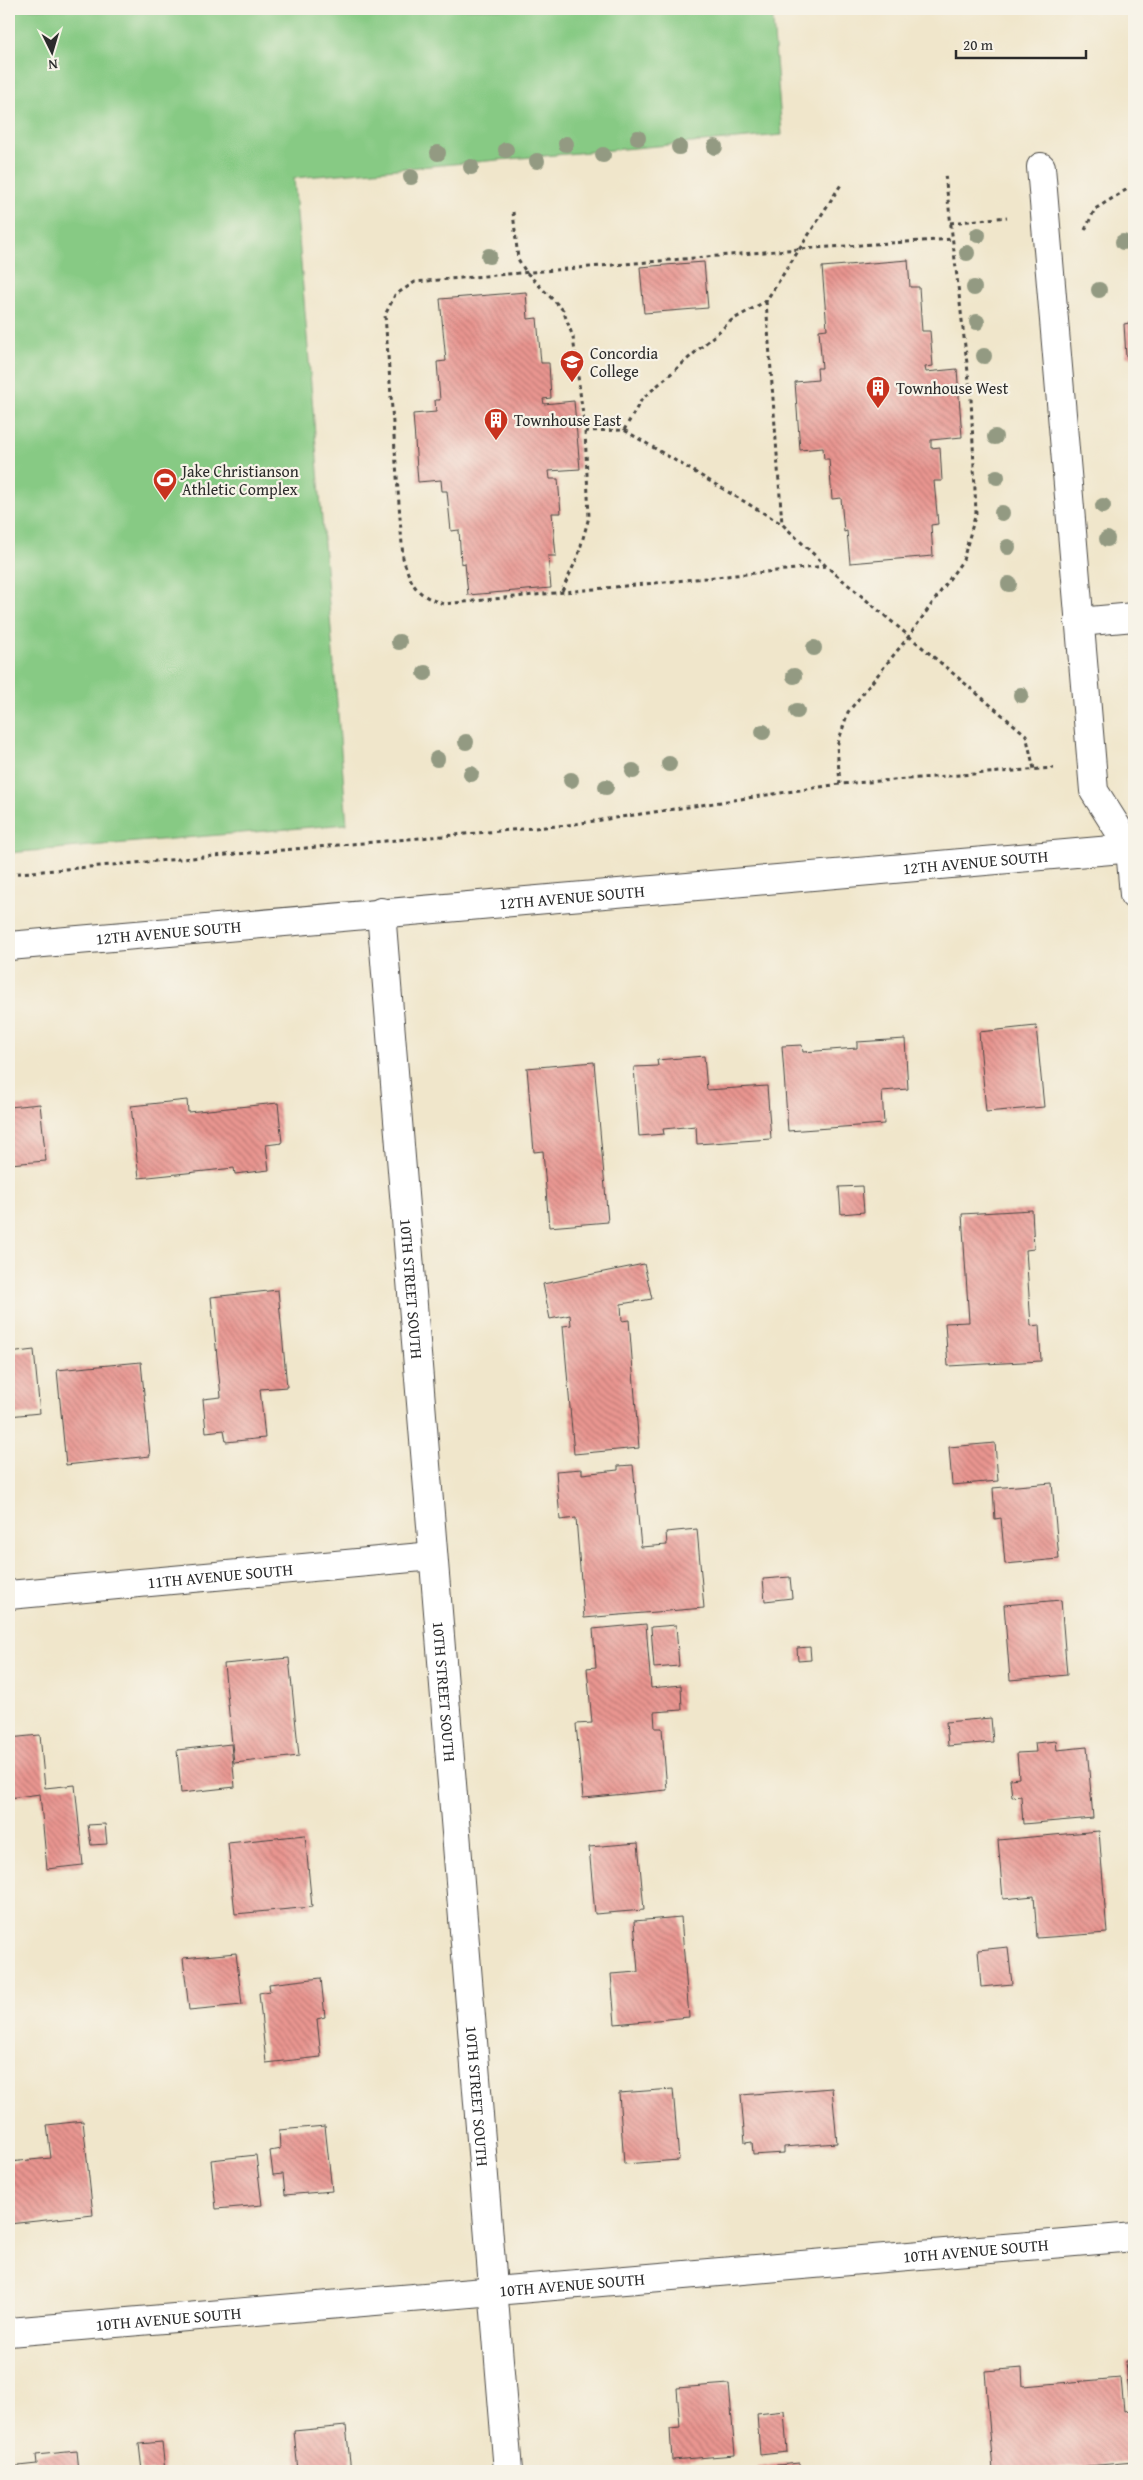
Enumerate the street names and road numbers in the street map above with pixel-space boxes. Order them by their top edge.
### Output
street label: 12TH AVENUE SOUTH [902,844,1049,880]
street label: 12TH AVENUE SOUTH [498,879,646,915]
street label: 12TH AVENUE SOUTH [95,914,242,950]
street label: 10TH STREET SOUTH [394,1218,429,1360]
street label: 11TH AVENUE SOUTH [146,1557,294,1594]
street label: 10TH STREET SOUTH [427,1620,462,1763]
street label: 10TH STREET SOUTH [460,2025,495,2168]
street label: 10TH AVENUE SOUTH [902,2232,1050,2268]
street label: 10TH AVENUE SOUTH [498,2266,646,2303]
street label: 10TH AVENUE SOUTH [95,2300,242,2337]

